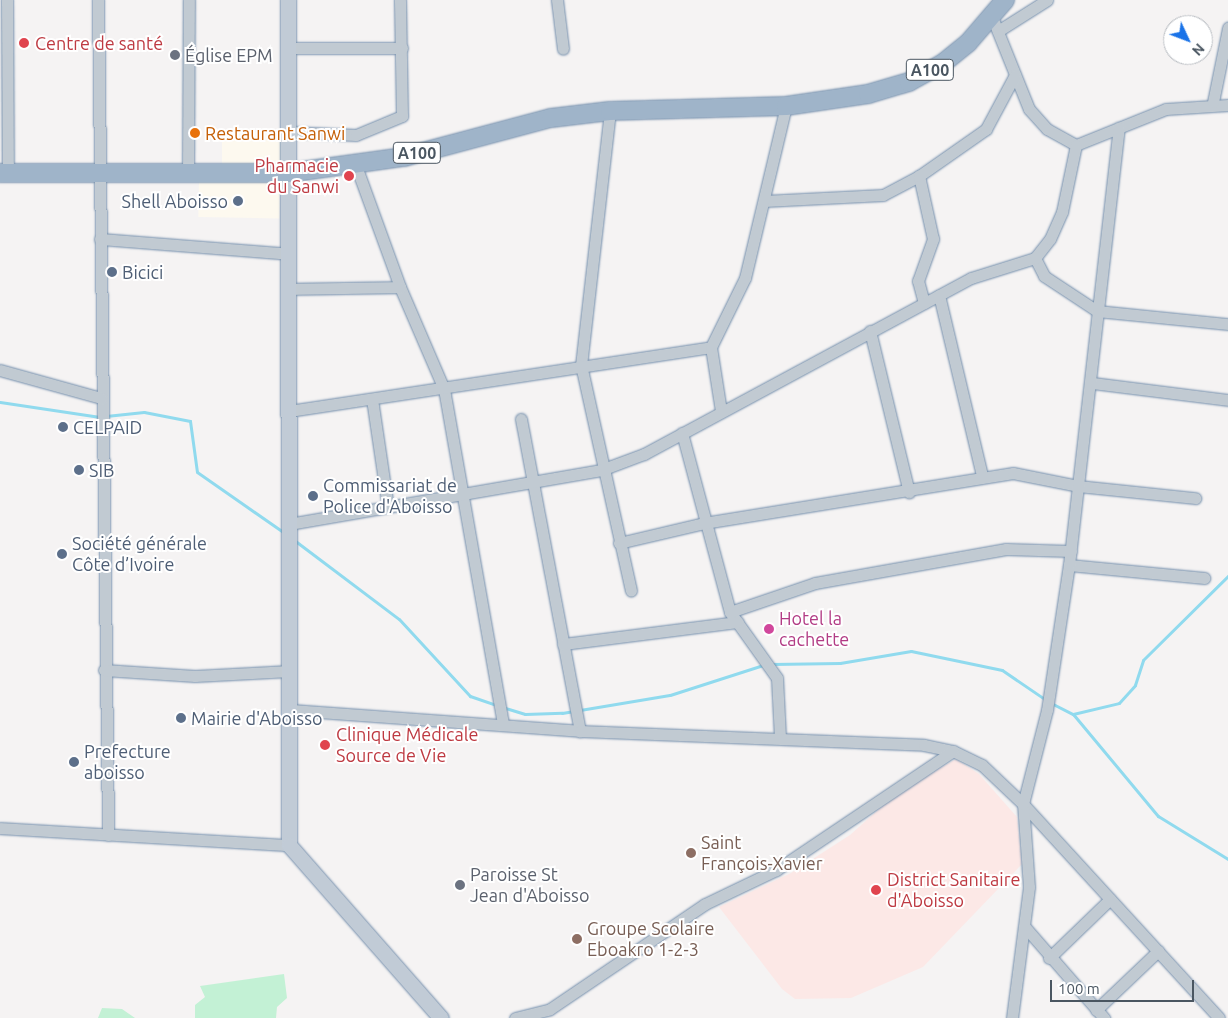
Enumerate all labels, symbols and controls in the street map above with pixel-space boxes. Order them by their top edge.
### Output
north arrow [1163,15,1213,65]
place label: Centre de santé [35,32,163,54]
marker: Centre de santé [17,36,31,50]
text: N [1189,40,1208,59]
place label: Église EPM [185,44,273,66]
marker: Église EPM [169,49,181,61]
road number: A100 [905,56,955,84]
place label: Restaurant Sanwi [205,122,345,144]
marker: Restaurant Sanwi [189,127,201,139]
road number: A100 [392,140,442,167]
place label: Pharmacie du Sanwi [254,155,339,198]
marker: Pharmacie du Sanwi [343,170,355,182]
place label: Shell Aboisso [122,190,228,212]
marker: Shell Aboisso [232,195,244,207]
place label: Bicici [122,261,163,283]
marker: Bicici [106,266,118,278]
place label: CELPAID [73,416,142,438]
marker: CELPAID [57,421,69,433]
place label: SIB [89,459,114,481]
marker: SIB [73,464,85,476]
place label: Commissariat de Police d'Aboisso [323,475,457,518]
marker: Commissariat de Police d'Aboisso [307,490,319,502]
place label: Société générale Côte d’Ivoire [72,533,207,576]
marker: Société générale Côte d’Ivoire [56,548,68,560]
place label: Hotel la cachette [779,608,849,650]
marker: Hotel la cachette [763,623,775,635]
place label: Mairie d'Aboisso [191,707,323,729]
marker: Mairie d'Aboisso [175,712,187,724]
place label: Clinique Médicale Source de Vie [336,724,478,766]
marker: Clinique Médicale Source de Vie [318,738,332,752]
place label: Prefecture aboisso [84,741,171,784]
marker: Prefecture aboisso [68,756,80,768]
place label: Saint François-Xavier [701,832,823,874]
marker: Saint François-Xavier [685,847,697,859]
place label: Paroisse St Jean d'Aboisso [470,864,589,906]
place label: District Sanitaire d'Aboisso [887,869,1020,912]
marker: Paroisse St Jean d'Aboisso [454,879,466,891]
marker: District Sanitaire d'Aboisso [869,883,883,897]
place label: Groupe Scolaire Eboakro 1-2-3 [587,918,715,961]
marker: Groupe Scolaire Eboakro 1-2-3 [571,933,583,945]
scale bar [1053,970,1197,1002]
text: 100 m [1058,980,1100,997]

